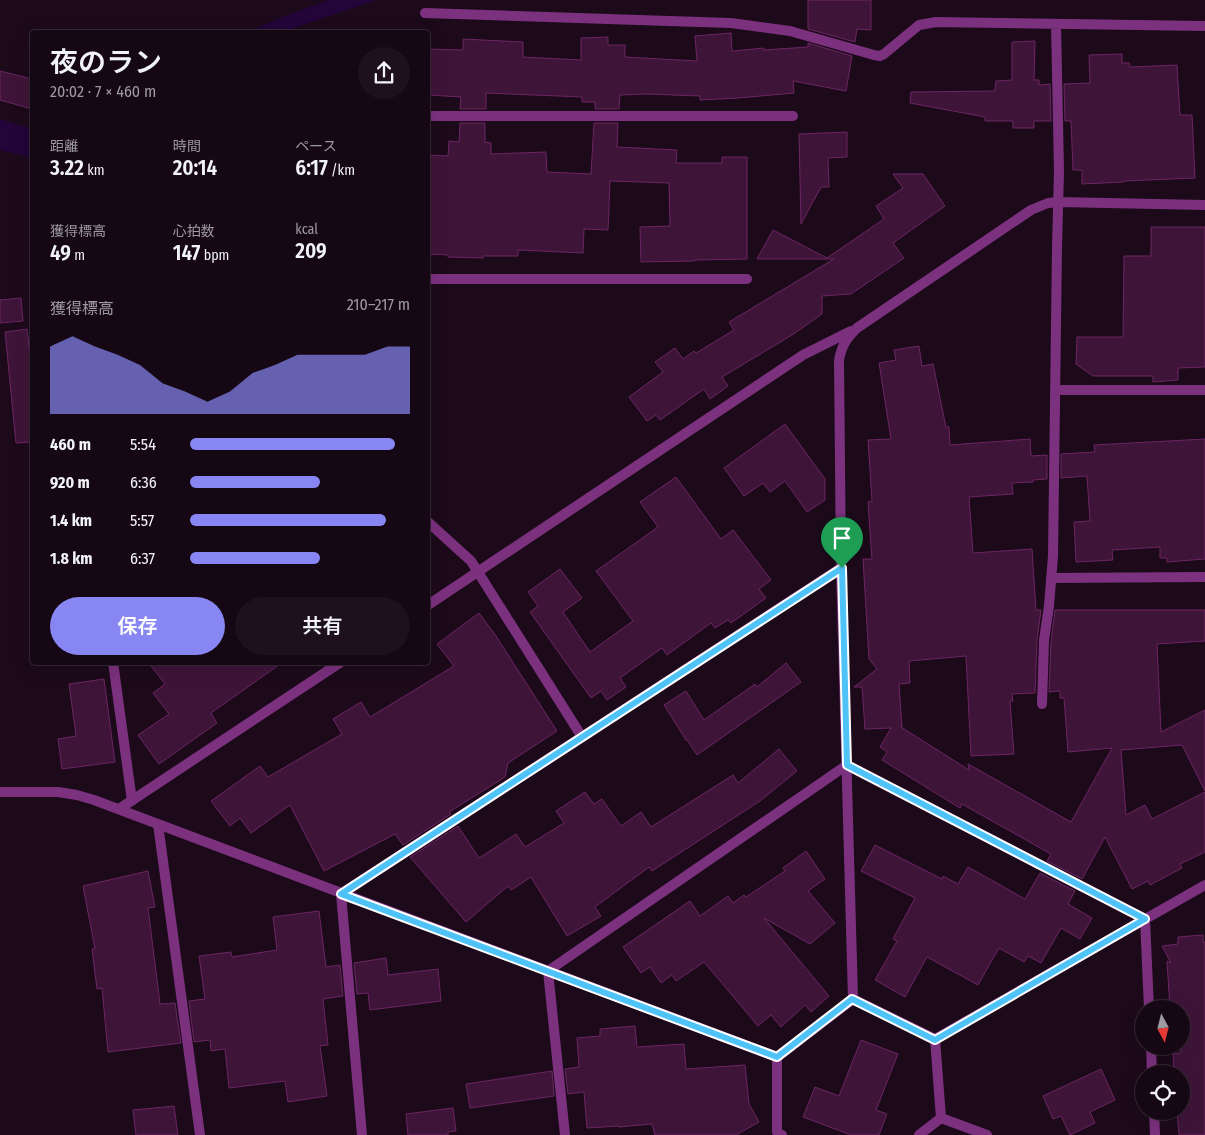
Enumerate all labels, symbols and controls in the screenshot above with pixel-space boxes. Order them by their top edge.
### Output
text: 夜のラン [50,46,162,79]
button: share [358,47,410,99]
text: 20:02 · 7 × 460 m [50,82,156,101]
text: 距離 [50,138,78,155]
text: 時間 [173,138,201,155]
text: ペース [295,138,337,155]
text: 3.22 [50,155,84,181]
text: 20:14 [173,155,217,181]
text: 6:17 [295,155,328,181]
text: km [84,162,104,179]
text: /km [328,162,355,179]
text: kcal [295,221,318,238]
text: 獲得標高 [50,223,106,240]
text: 心拍数 [173,223,215,240]
text: 209 [295,238,327,264]
text: 49 [50,240,71,266]
text: 147 [173,240,200,266]
text: m [71,247,85,264]
text: bpm [200,247,229,264]
text: 210–217 m [347,295,410,314]
text: 獲得標高 [50,299,114,318]
text: 460 m [50,435,91,454]
text: 5:54 [130,435,156,454]
text: 920 m [50,473,90,492]
text: 6:36 [130,473,157,492]
text: 1.4 km [50,511,92,530]
text: 5:57 [130,511,154,530]
pin [821,517,863,568]
icon: arrive [828,524,856,552]
text: 1.8 km [50,549,93,568]
text: 6:37 [130,549,155,568]
button: 保存 [50,597,225,655]
button: 共有 [235,597,410,655]
north arrow [1135,1000,1190,1055]
map controls [1135,1000,1190,1120]
button: locate [1135,1065,1190,1120]

